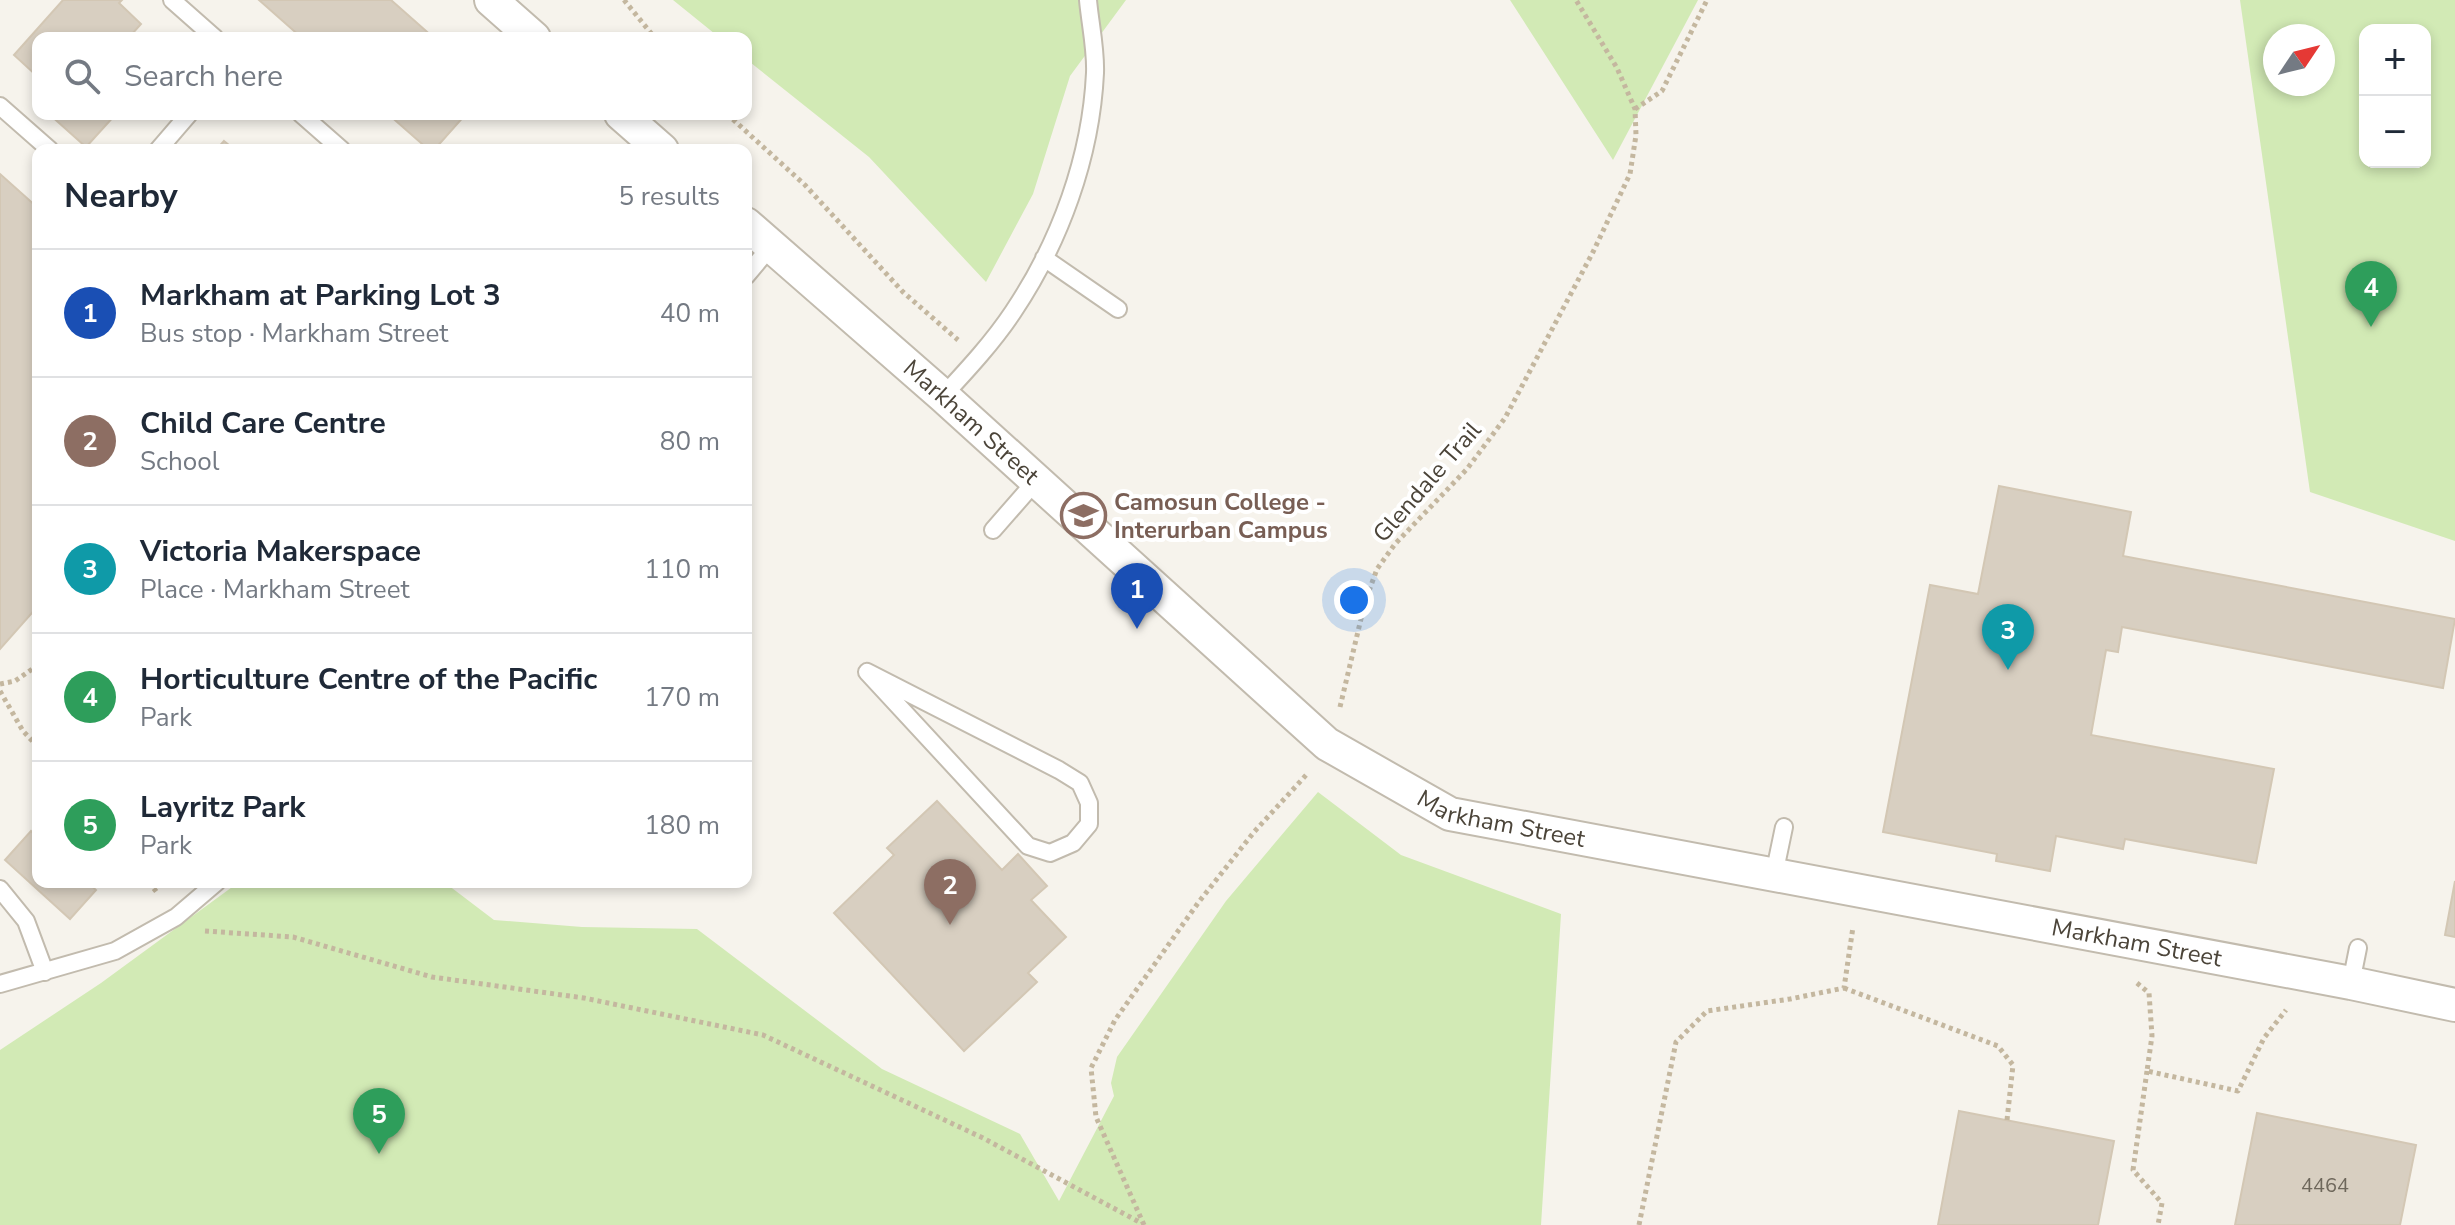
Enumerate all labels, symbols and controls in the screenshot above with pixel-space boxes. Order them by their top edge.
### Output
north arrow [2263,24,2335,96]
map controls [2359,24,2431,168]
button: + [2359,24,2431,96]
search box [32,32,752,120]
icon: search [60,54,104,98]
text: Search here [124,56,283,97]
button: − [2359,96,2431,168]
text: Nearby [64,173,178,219]
text: 5 results [619,179,720,214]
pin: 4 [2345,261,2397,327]
text: Markham at Parking Lot 3 [140,275,501,316]
text: 1 [82,296,98,331]
text: 40 m [660,296,720,331]
text: Bus stop · Markham Street [140,316,448,351]
street label: Markham Street [896,353,1047,492]
text: Child Care Centre [140,403,386,444]
street label: Glendale Trail [1366,415,1488,549]
text: 2 [82,424,98,459]
text: 80 m [660,424,720,459]
text: School [140,444,219,479]
place label: Camosun College - Interurban Campus [1114,486,1328,546]
school or university icon: Camosun College - Interurban Campus [1059,492,1107,540]
text: Victoria Makerspace [140,531,421,572]
text: 3 [82,552,98,587]
text: 110 m [644,552,720,587]
pin: 1 [1111,563,1163,629]
text: Place · Markham Street [140,572,410,607]
your location [1334,580,1374,620]
pin: 3 [1982,604,2034,670]
text: Horticulture Centre of the Pacific [140,659,597,700]
text: 4 [82,680,98,715]
text: 170 m [644,680,720,715]
text: Park [140,700,192,735]
street label: Markham Street [1411,783,1588,855]
text: Layritz Park [140,787,305,828]
text: 5 [82,808,98,843]
text: 180 m [644,808,720,843]
text: Park [140,828,192,863]
pin: 2 [924,859,976,925]
street label: Markham Street [2049,911,2225,975]
pin: 5 [353,1088,405,1154]
house number: 4464 [2301,1172,2349,1199]

